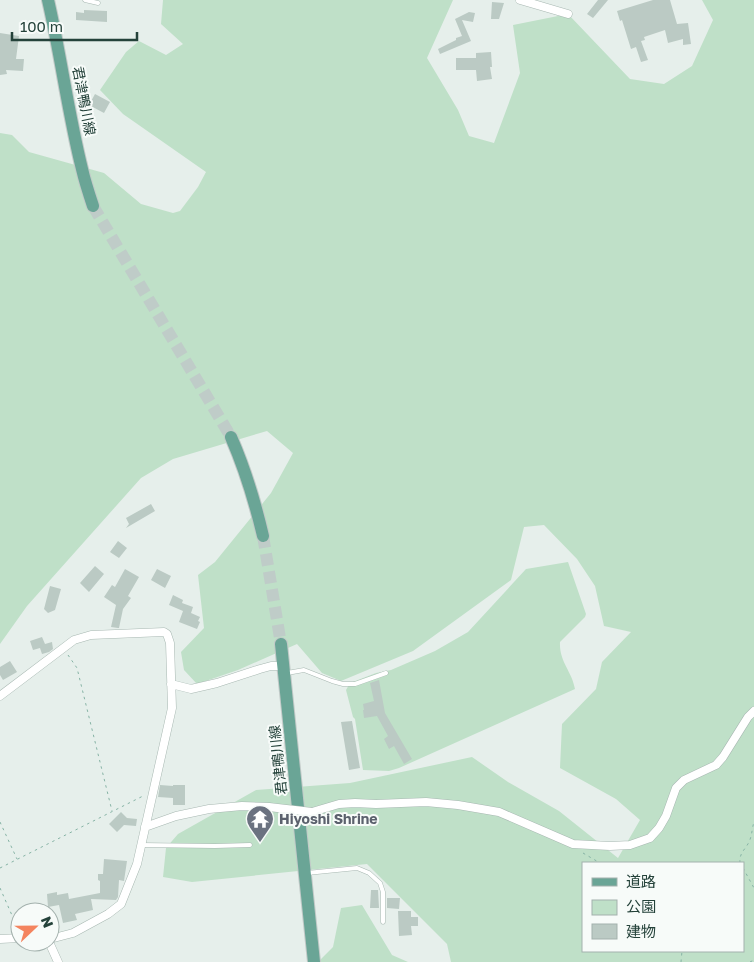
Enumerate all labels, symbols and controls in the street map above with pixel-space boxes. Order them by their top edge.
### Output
scale bar [12,10,138,42]
text: 100 m [20,17,63,35]
street label: 君津鴨川線 [69,65,100,137]
street label: 君津鴨川線 [265,724,290,796]
temple icon: Hiyoshi Shrine [245,804,275,843]
place label: Hiyoshi Shrine [279,810,378,827]
legend [582,862,744,952]
text: 道路 [626,872,656,890]
text: 公園 [626,897,656,915]
north arrow [10,902,60,952]
text: N [38,914,57,930]
text: 建物 [626,922,656,940]

